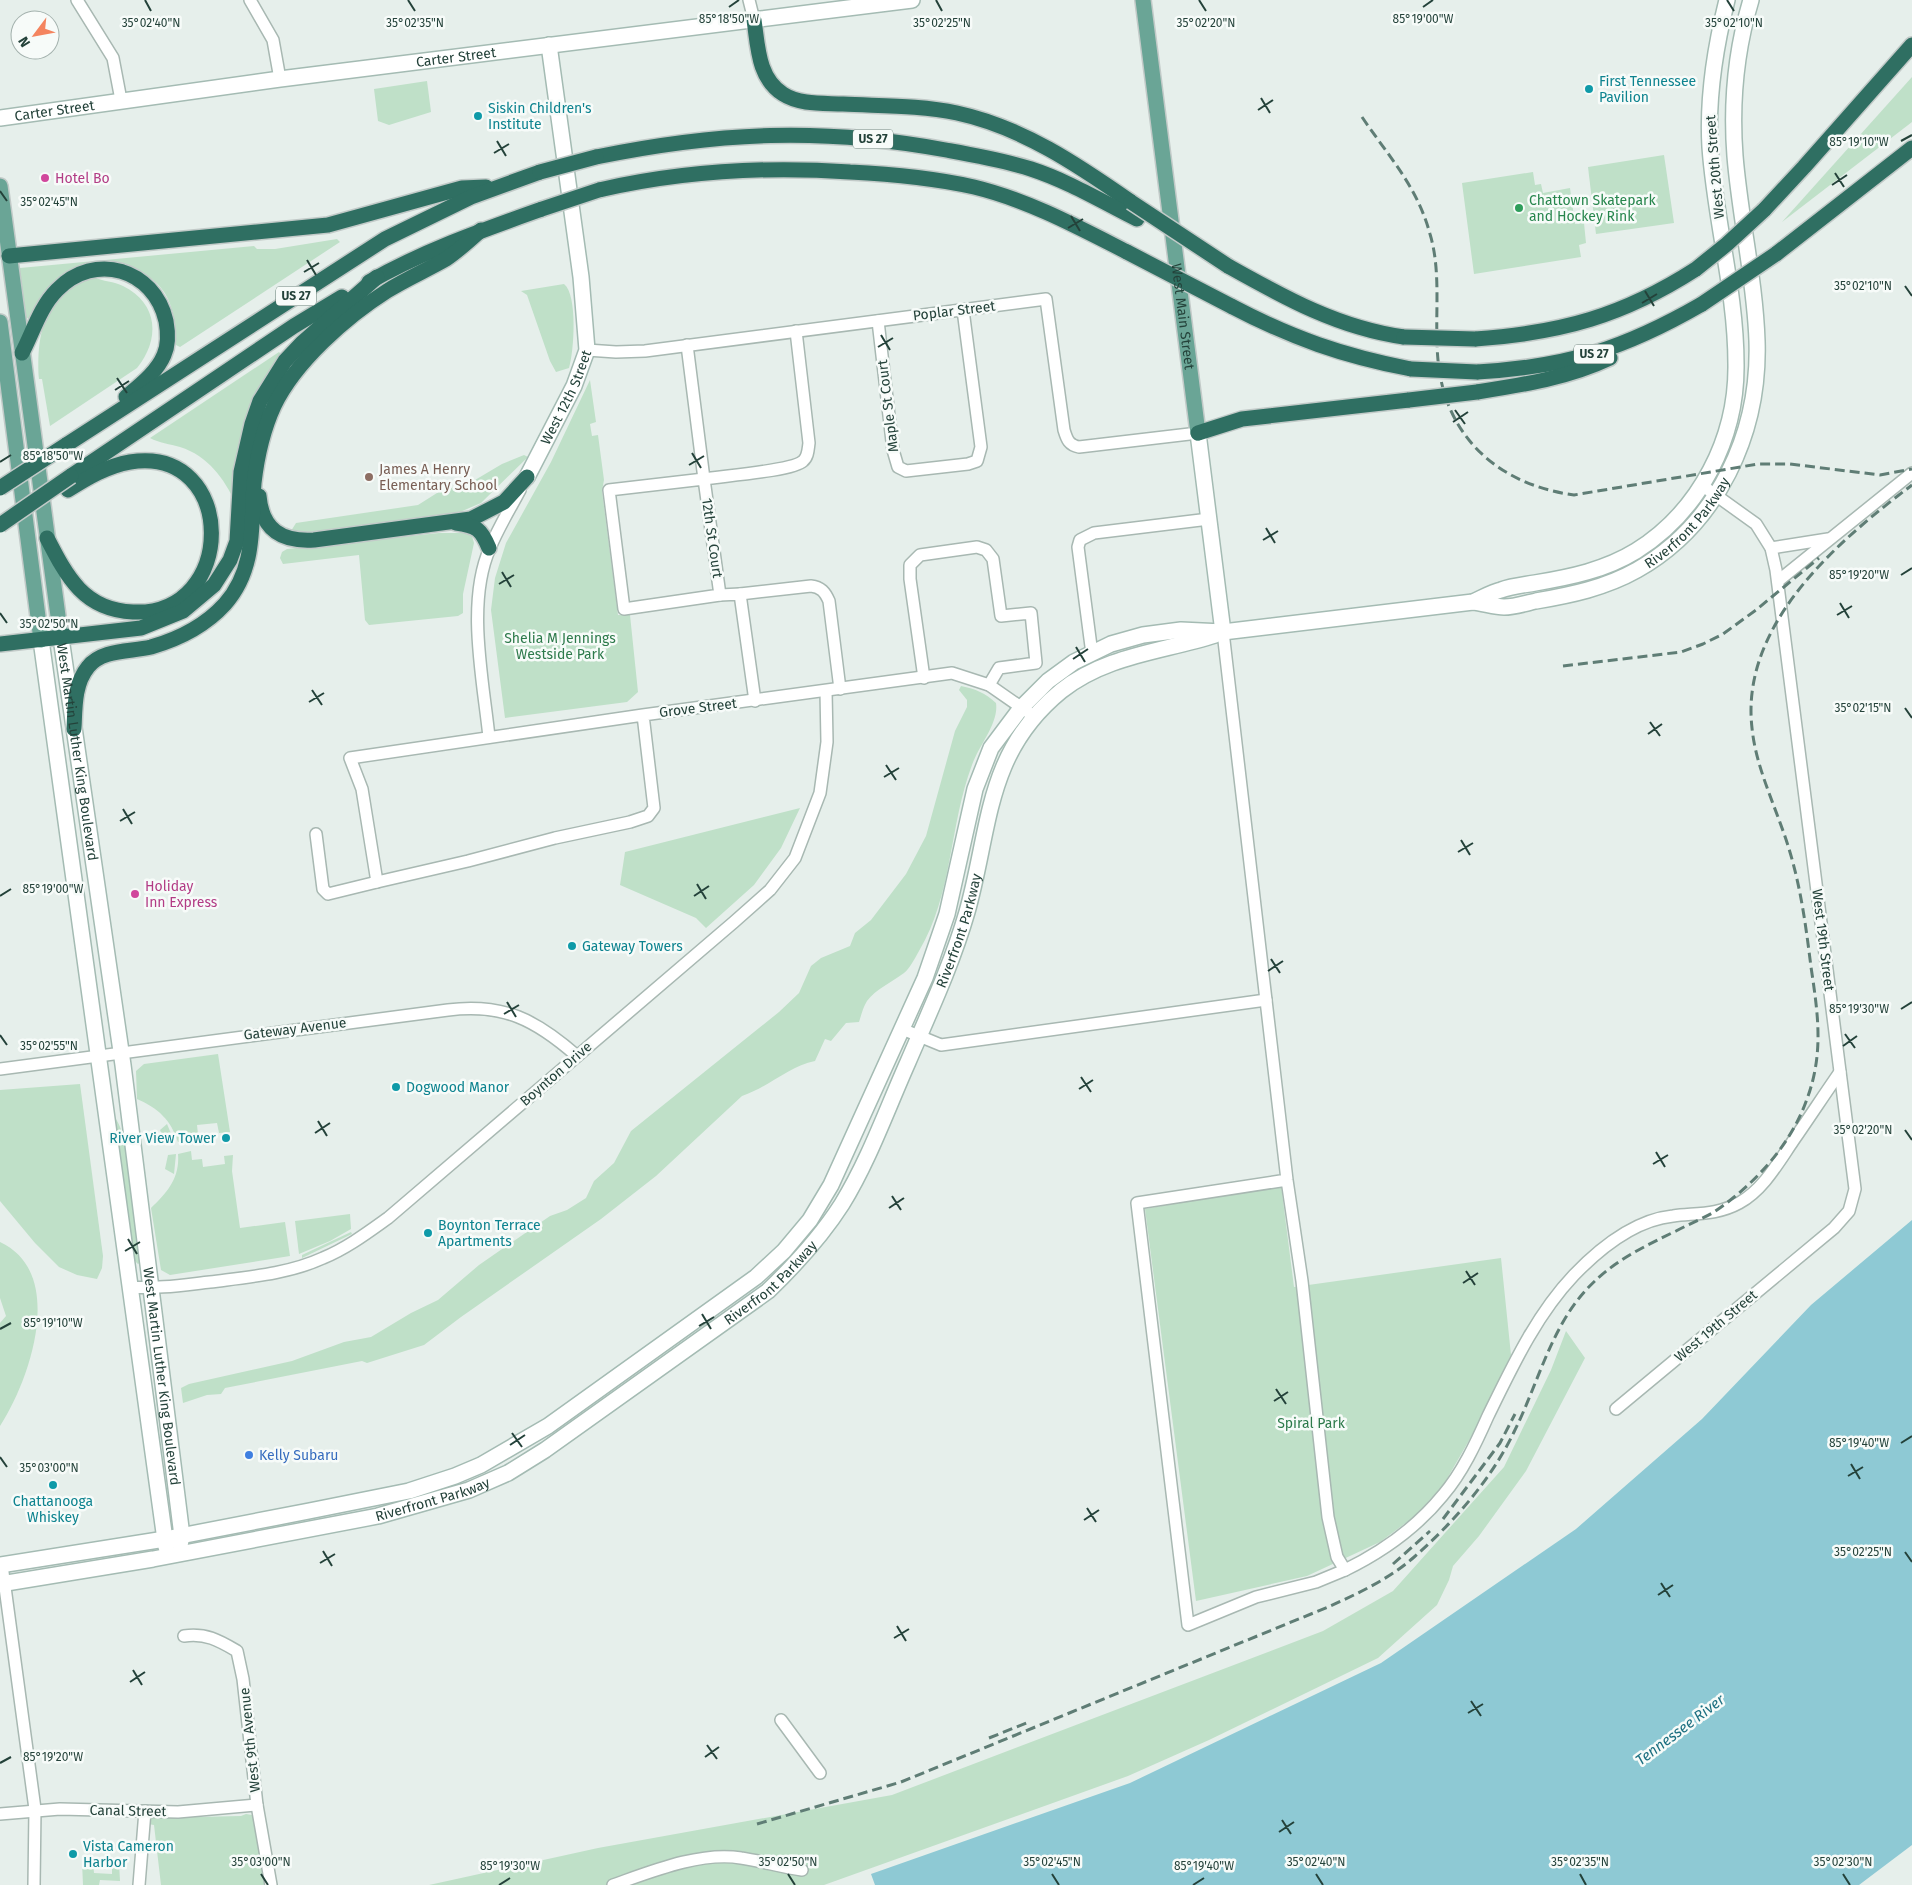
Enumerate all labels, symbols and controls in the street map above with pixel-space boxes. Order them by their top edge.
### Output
north arrow [10,10,60,60]
text: 85°18'50"W [699,12,759,26]
text: 85°19'00"W [1393,12,1453,26]
text: 35°02'40"N [122,16,180,30]
text: 35°02'35"N [386,16,444,30]
text: 35°02'25"N [913,16,971,30]
text: 35°02'20"N [1177,16,1235,30]
text: 35°02'10"N [1705,16,1763,30]
text: N [15,33,34,50]
street label: Carter Street [415,43,498,70]
place label: First Tennessee Pavilion [1599,73,1696,106]
marker: First Tennessee Pavilion [1583,83,1595,95]
street label: Carter Street [13,96,96,124]
place label: Siskin Children's Institute [488,100,592,133]
marker: Siskin Children's Institute [472,110,484,122]
street label: West 20th Street [1702,113,1728,220]
road number: US 27 [853,130,893,148]
text: 85°19'10"W [1829,135,1889,149]
place label: Hotel Bo [55,170,110,187]
marker: Hotel Bo [39,172,51,184]
place label: Chattown Skatepark and Hockey Rink [1529,192,1656,225]
text: 35°02'45"N [20,195,78,209]
marker: Chattown Skatepark and Hockey Rink [1513,202,1525,214]
street label: West Main Street [1168,262,1198,371]
text: 35°02'10"N [1834,279,1892,293]
road number: US 27 [276,286,316,306]
street label: Poplar Street [912,297,997,324]
road number: US 27 [1574,344,1614,364]
street label: West 12th Street [537,347,595,447]
street label: Maple St Court [874,358,902,453]
text: 85°18'50"W [23,449,83,463]
place label: James A Henry Elementary School [379,461,497,494]
marker: James A Henry Elementary School [363,471,375,483]
street label: Riverfront Parkway [1641,474,1733,572]
street label: 12th St Court [698,497,726,580]
text: 85°19'20"W [1829,568,1889,582]
text: 35°02'50"N [20,617,78,631]
park label: Shelia M Jennings Westside Park [504,630,616,663]
street label: West Martin Luther King Boulevard [53,642,102,862]
street label: Grove Street [658,695,739,721]
text: 35°02'15"N [1834,701,1892,715]
street label: Riverfront Parkway [932,872,985,990]
place label: Holiday Inn Express [145,878,218,911]
text: 85°19'00"W [23,882,83,896]
marker: Holiday Inn Express [129,888,141,900]
street label: West 19th Street [1808,888,1838,993]
place label: Gateway Towers [582,938,683,955]
marker: Gateway Towers [566,940,578,952]
text: 85°19'30"W [1829,1002,1889,1016]
street label: Gateway Avenue [243,1014,347,1044]
street label: Boynton Drive [517,1038,595,1110]
text: 35°02'55"N [20,1039,78,1053]
place label: Dogwood Manor [406,1079,510,1096]
marker: Dogwood Manor [390,1081,402,1093]
text: 35°02'20"N [1834,1123,1892,1137]
place label: River View Tower [109,1130,217,1147]
marker: River View Tower [220,1132,232,1144]
place label: Boynton Terrace Apartments [438,1217,541,1250]
marker: Boynton Terrace Apartments [422,1227,434,1239]
street label: Riverfront Parkway [721,1237,820,1328]
street label: West Martin Luther King Boulevard [140,1266,184,1486]
street label: West 19th Street [1671,1286,1762,1366]
text: 85°19'10"W [23,1316,83,1330]
park label: Spiral Park [1277,1415,1346,1432]
text: 85°19'40"W [1829,1436,1889,1450]
place label: Kelly Subaru [259,1447,338,1464]
marker: Kelly Subaru [243,1449,255,1461]
text: 35°03'00"N [19,1461,79,1475]
street label: Riverfront Parkway [373,1473,492,1525]
marker: Chattanooga Whiskey [47,1479,59,1491]
place label: Chattanooga Whiskey [13,1493,93,1526]
text: 35°02'25"N [1834,1545,1892,1559]
street label: West 9th Avenue [236,1687,264,1793]
water label: Tennessee River [1632,1690,1729,1769]
text: 85°19'20"W [23,1750,83,1764]
street label: Canal Street [89,1802,167,1820]
place label: Vista Cameron Harbor [83,1838,174,1871]
marker: Vista Cameron Harbor [67,1848,79,1860]
text: 35°03'00"N [231,1855,291,1869]
text: 35°02'50"N [759,1855,817,1869]
text: 35°02'45"N [1023,1855,1081,1869]
text: 35°02'40"N [1287,1855,1345,1869]
text: 35°02'35"N [1551,1855,1609,1869]
text: 35°02'30"N [1814,1855,1872,1869]
text: 85°19'30"W [480,1859,540,1873]
text: 85°19'40"W [1174,1859,1234,1873]

